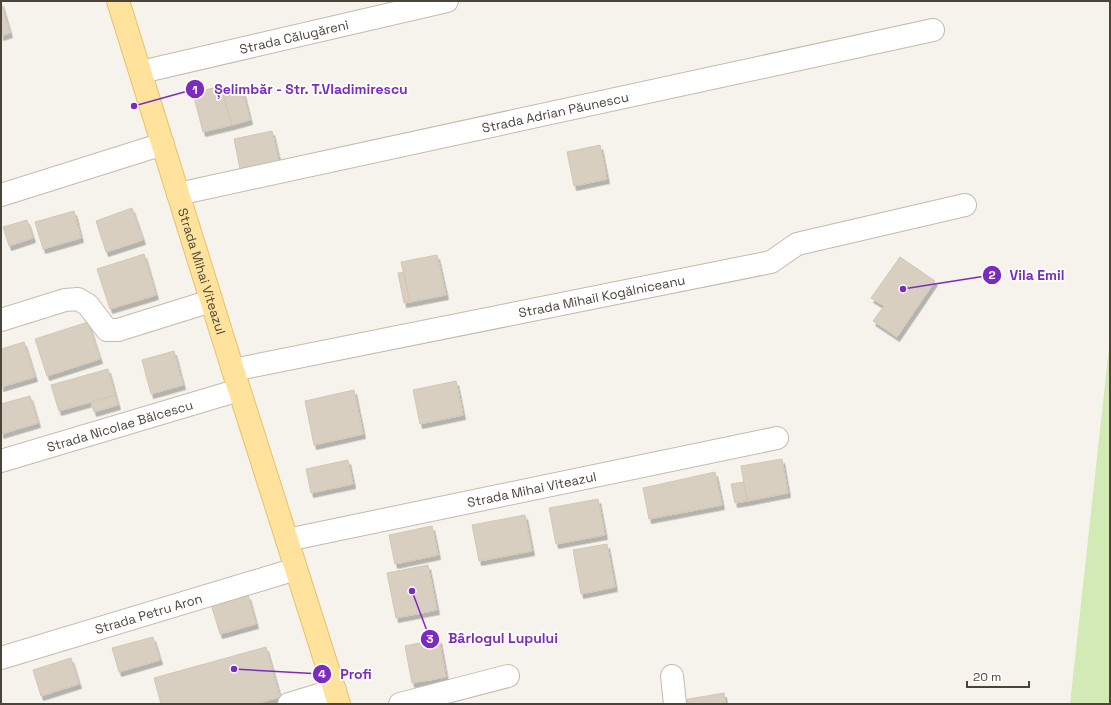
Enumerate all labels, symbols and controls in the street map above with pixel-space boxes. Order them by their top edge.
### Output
street label: Strada Călugăreni [238,16,350,58]
callout: Șelimbăr - Str. T.Vladimirescu [185,76,417,102]
text: Șelimbăr - Str. T.Vladimirescu [214,80,408,99]
text: 1 [192,82,198,98]
street label: Strada Adrian Păunescu [480,88,630,137]
street label: Strada Mihai Viteazul [174,206,229,337]
callout: Vila Emil [982,262,1073,288]
text: Vila Emil [1010,266,1064,284]
text: 2 [988,267,996,283]
street label: Strada Mihail Kogălniceanu [517,271,687,322]
street label: Strada Nicolae Bălcescu [45,396,195,456]
street label: Strada Mihai Viteazul [466,468,598,511]
street label: Strada Petru Aron [93,590,204,638]
callout: Bârlogul Lupului [420,626,565,652]
text: Bârlogul Lupului [448,629,558,647]
text: 3 [426,631,434,647]
callout: Profi [312,661,380,687]
scale bar [967,663,1029,689]
text: Profi [340,665,372,683]
text: 4 [318,666,326,682]
text: 20 m [973,669,1001,685]

